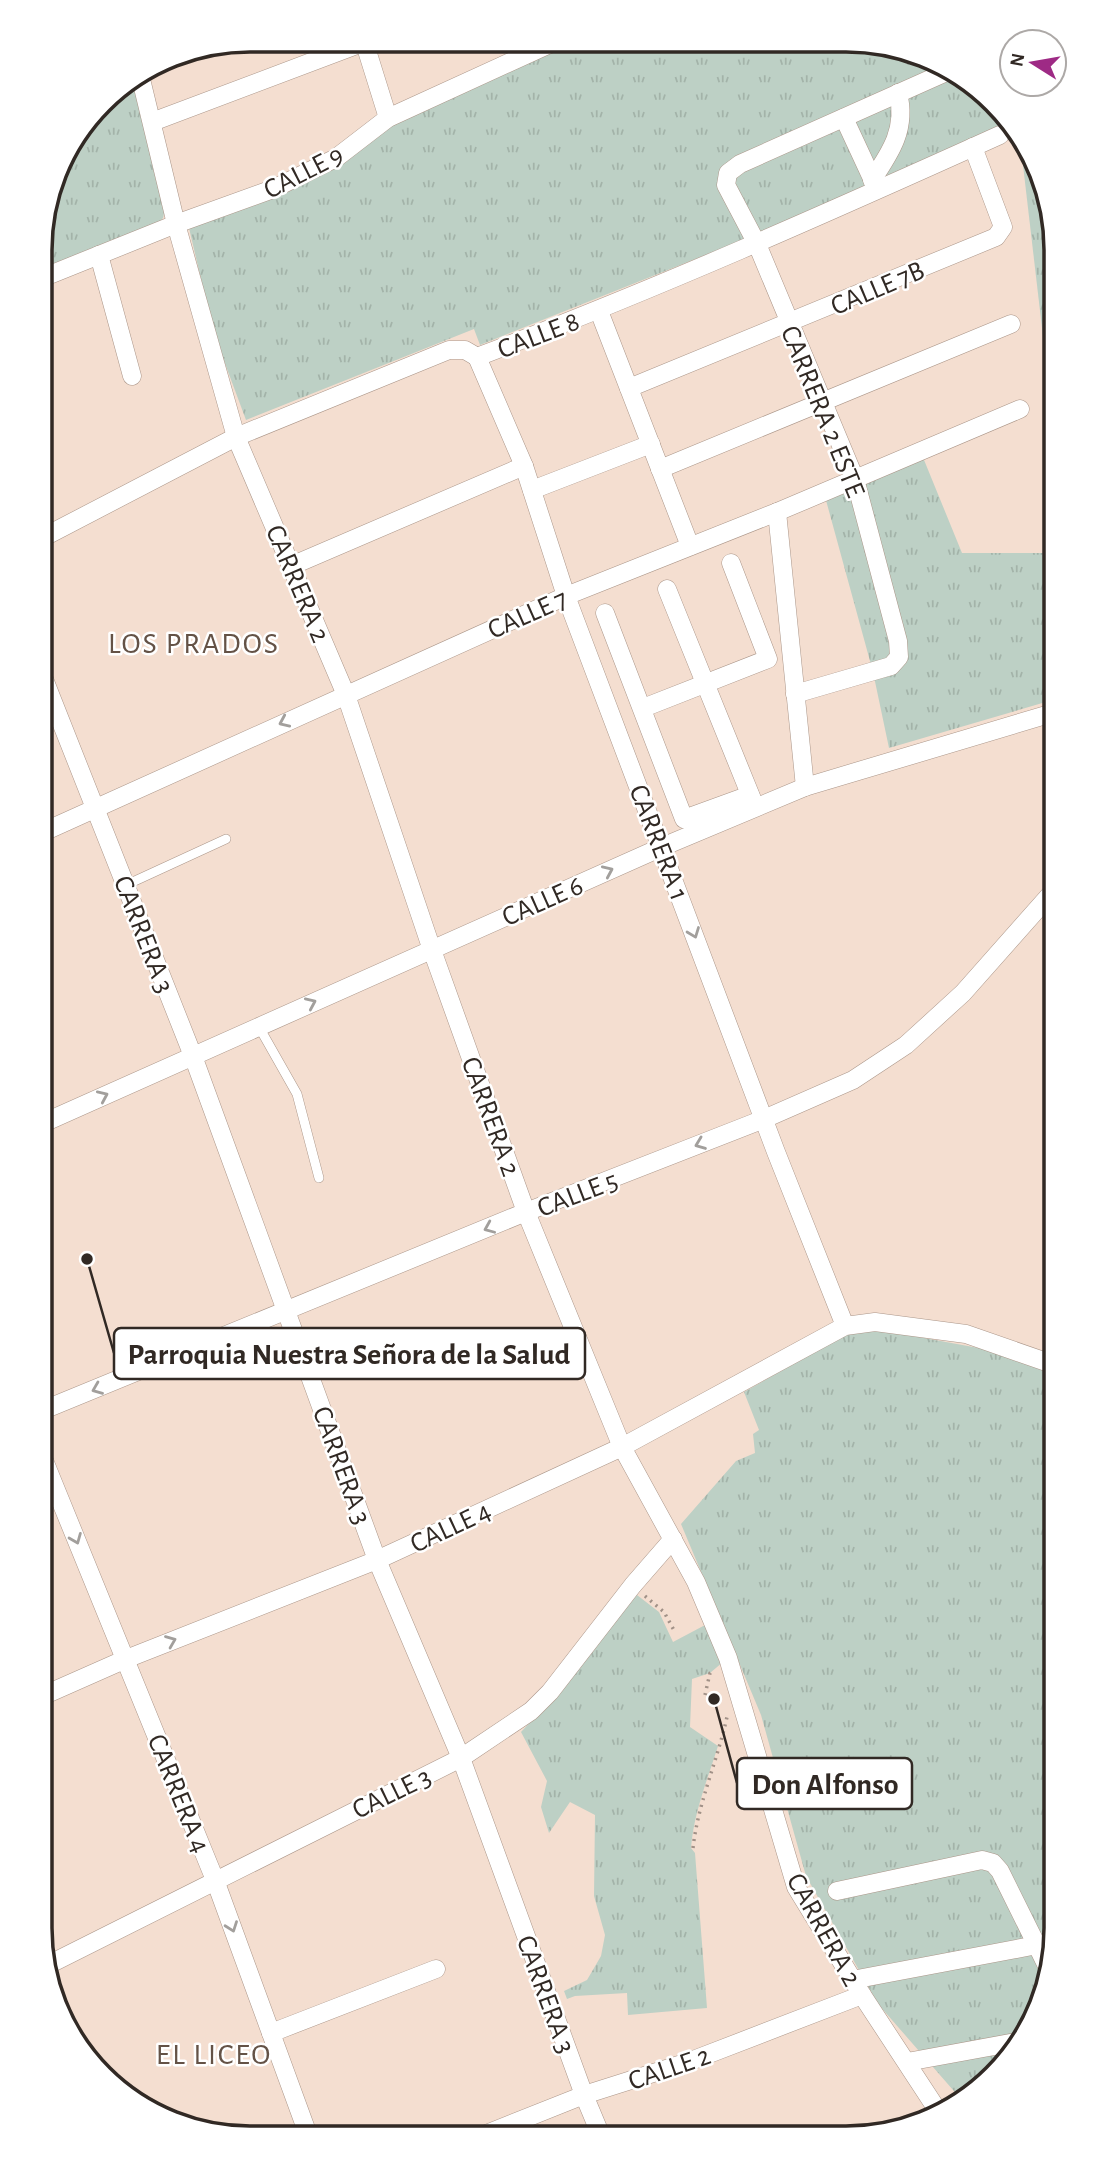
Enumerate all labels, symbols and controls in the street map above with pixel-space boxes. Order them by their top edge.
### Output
north arrow [998,28,1068,98]
text: N [1007,52,1028,68]
street label: CALLE 9 [260,141,348,205]
street label: CALLE 7B [827,257,929,321]
street label: CALLE 8 [494,307,584,364]
street label: CARRERA 2 ESTE [775,322,869,502]
street label: CARRERA 2 [260,521,334,647]
street label: CALLE 7 [484,585,572,645]
district label: LOS PRADOS [108,629,280,659]
one-way arrow [279,714,291,728]
street label: CARRERA 1 [623,781,693,904]
one-way arrow [601,865,613,879]
street label: CARRERA 3 [108,872,178,997]
street label: CALLE 6 [498,872,587,932]
one-way arrow [686,927,700,939]
one-way arrow [304,997,316,1011]
street label: CARRERA 2 [456,1053,525,1180]
one-way arrow [96,1090,109,1104]
one-way arrow [695,1136,707,1150]
street label: CALLE 5 [534,1167,622,1223]
one-way arrow [483,1220,496,1234]
callout: Parroquia Nuestra Señora de la Salud [114,1328,585,1379]
text: Parroquia Nuestra Señora de la Salud [128,1340,571,1370]
one-way arrow [92,1380,104,1394]
street label: CARRERA 3 [307,1403,375,1528]
street label: CALLE 4 [406,1497,496,1559]
one-way arrow [68,1531,82,1544]
one-way arrow [164,1635,176,1649]
street label: CARRERA 4 [142,1730,215,1857]
callout: Don Alfonso [737,1758,912,1809]
street label: CALLE 3 [348,1763,436,1825]
text: Don Alfonso [751,1770,899,1800]
street label: CARRERA 2 [781,1869,866,1991]
one-way arrow [224,1921,238,1933]
street label: CARRERA 3 [511,1932,579,2057]
district label: EL LICEO [156,2040,272,2070]
street label: CALLE 2 [625,2042,714,2096]

